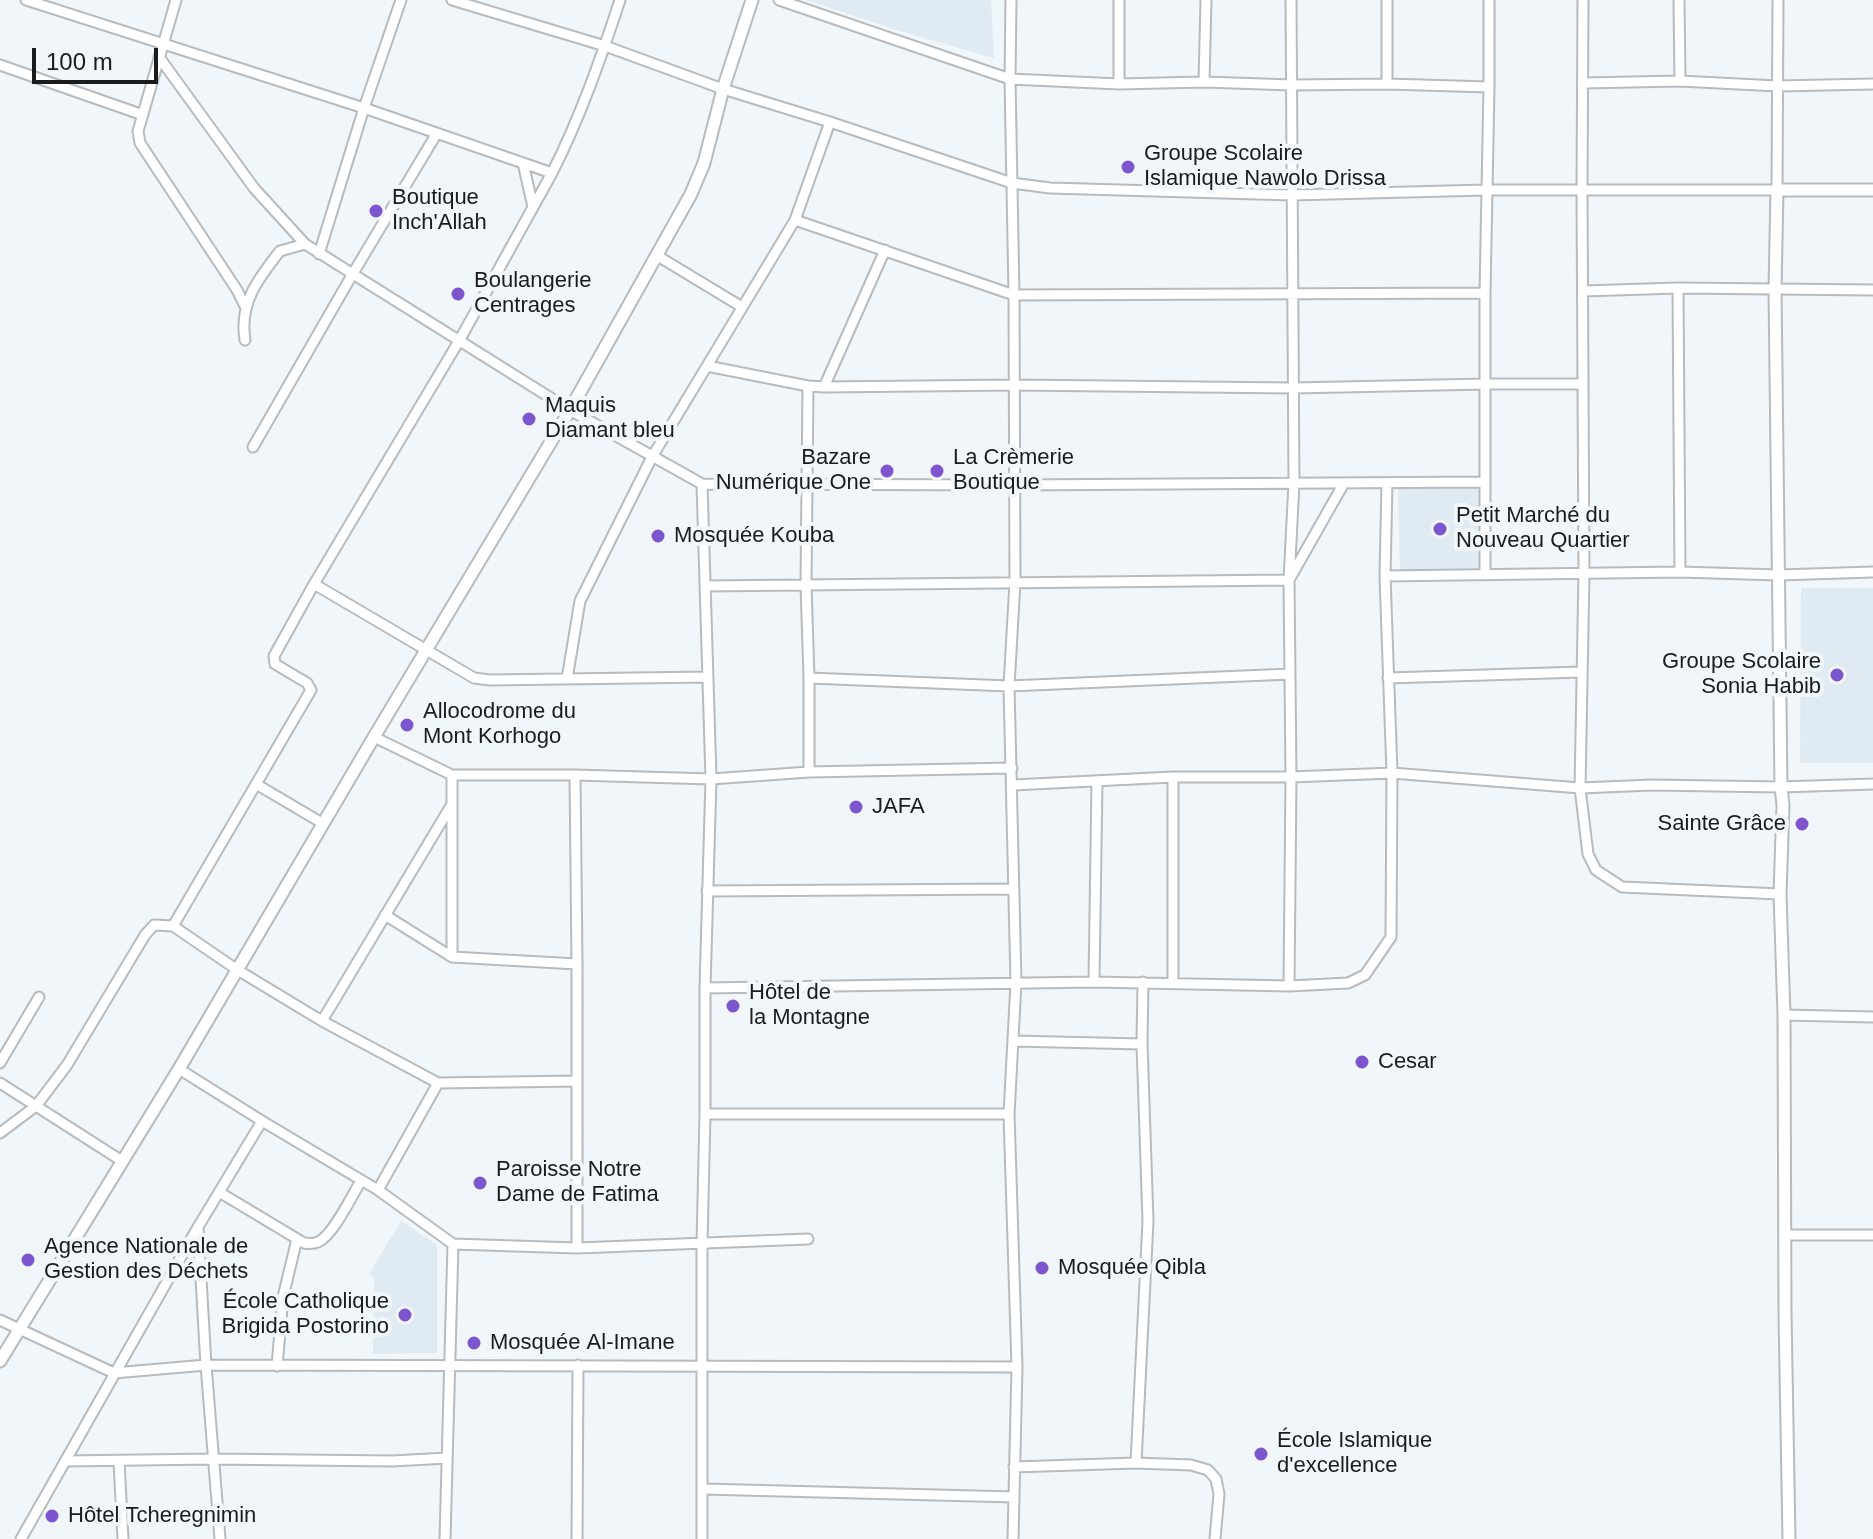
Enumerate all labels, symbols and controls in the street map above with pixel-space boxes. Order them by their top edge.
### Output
scale bar [36,32,162,82]
text: 100 m [46,48,113,75]
place label: Groupe Scolaire Islamique Nawolo Drissa [1144,141,1386,192]
marker: Groupe Scolaire Islamique Nawolo Drissa [1119,158,1137,176]
place label: Boutique Inch'Allah [392,185,487,236]
marker: Boutique Inch'Allah [367,202,385,220]
place label: Boulangerie Centrages [474,268,591,320]
marker: Boulangerie Centrages [449,285,467,303]
place label: Maquis Diamant bleu [545,393,675,444]
marker: Maquis Diamant bleu [520,410,538,428]
place label: Bazare Numérique One [716,445,871,496]
place label: La Crèmerie Boutique [953,445,1074,496]
marker: Bazare Numérique One [878,462,896,480]
marker: La Crèmerie Boutique [928,462,946,480]
place label: Petit Marché du Nouveau Quartier [1456,503,1630,554]
marker: Petit Marché du Nouveau Quartier [1431,520,1449,538]
place label: Mosquée Kouba [674,523,834,549]
marker: Mosquée Kouba [649,527,667,545]
place label: Groupe Scolaire Sonia Habib [1662,649,1821,700]
marker: Groupe Scolaire Sonia Habib [1828,666,1846,684]
place label: Allocodrome du Mont Korhogo [423,699,576,750]
marker: Allocodrome du Mont Korhogo [398,716,416,734]
place label: JAFA [872,794,925,820]
marker: JAFA [847,798,865,816]
place label: Sainte Grâce [1658,811,1786,837]
marker: Sainte Grâce [1793,815,1811,833]
place label: Hôtel de la Montagne [749,980,870,1032]
marker: Hôtel de la Montagne [724,997,742,1015]
place label: Cesar [1378,1049,1437,1075]
marker: Cesar [1353,1053,1371,1071]
place label: Paroisse Notre Dame de Fatima [496,1157,659,1208]
marker: Paroisse Notre Dame de Fatima [471,1174,489,1192]
place label: Agence Nationale de Gestion des Déchets [44,1234,248,1286]
marker: Agence Nationale de Gestion des Déchets [19,1251,37,1269]
place label: Mosquée Qibla [1058,1255,1206,1281]
marker: Mosquée Qibla [1033,1259,1051,1277]
place label: École Catholique Brigida Postorino [221,1289,389,1340]
marker: École Catholique Brigida Postorino [396,1306,414,1324]
place label: Mosquée Al-Imane [490,1330,675,1356]
marker: Mosquée Al-Imane [465,1334,483,1352]
place label: École Islamique d'excellence [1277,1428,1432,1480]
marker: École Islamique d'excellence [1252,1445,1270,1463]
place label: Hôtel Tcheregnimin [68,1503,256,1529]
marker: Hôtel Tcheregnimin [43,1507,61,1525]

